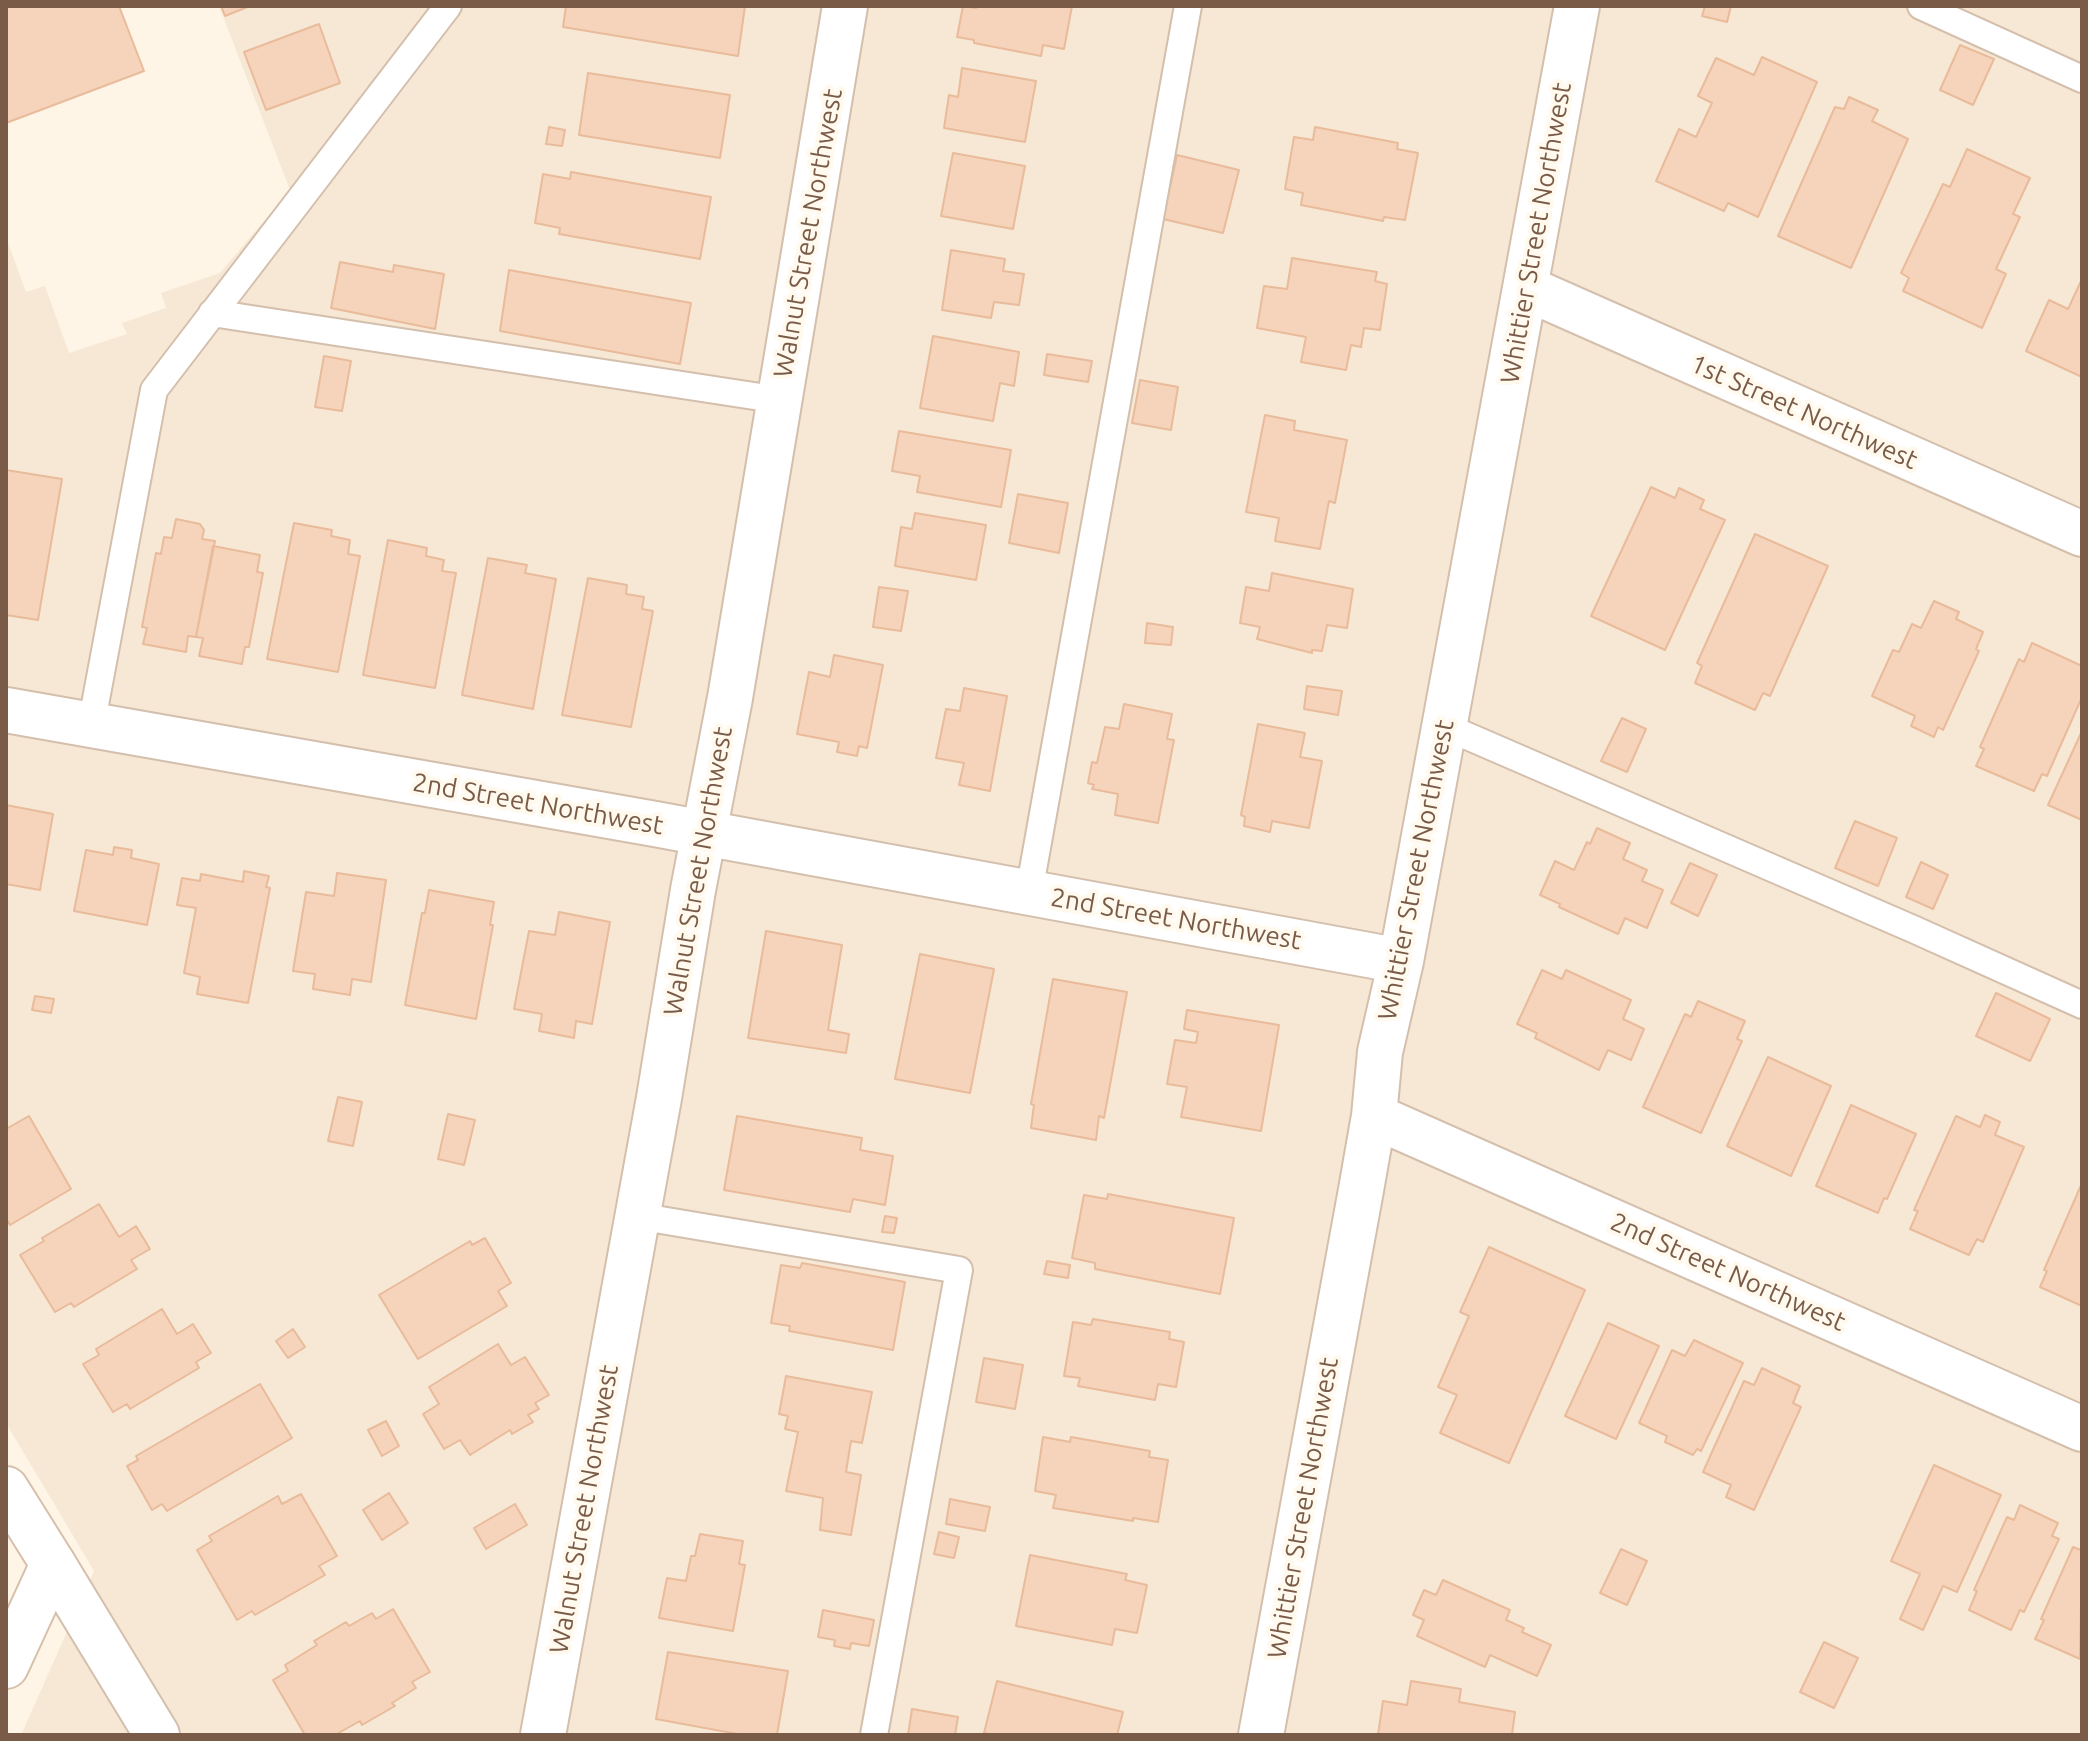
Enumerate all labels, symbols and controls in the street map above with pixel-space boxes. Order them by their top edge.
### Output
street label: Whittier Street Northwest [1494,80,1578,386]
street label: Walnut Street Northwest [767,86,849,380]
street label: 1st Street Northwest [1686,348,1922,476]
street label: Whittier Street Northwest [1372,717,1460,1023]
street label: Walnut Street Northwest [657,724,739,1018]
street label: 2nd Street Northwest [410,767,666,841]
street label: 2nd Street Northwest [1048,882,1304,956]
street label: 2nd Street Northwest [1606,1206,1850,1338]
street label: Whittier Street Northwest [1261,1355,1345,1661]
street label: Walnut Street Northwest [543,1362,625,1656]

